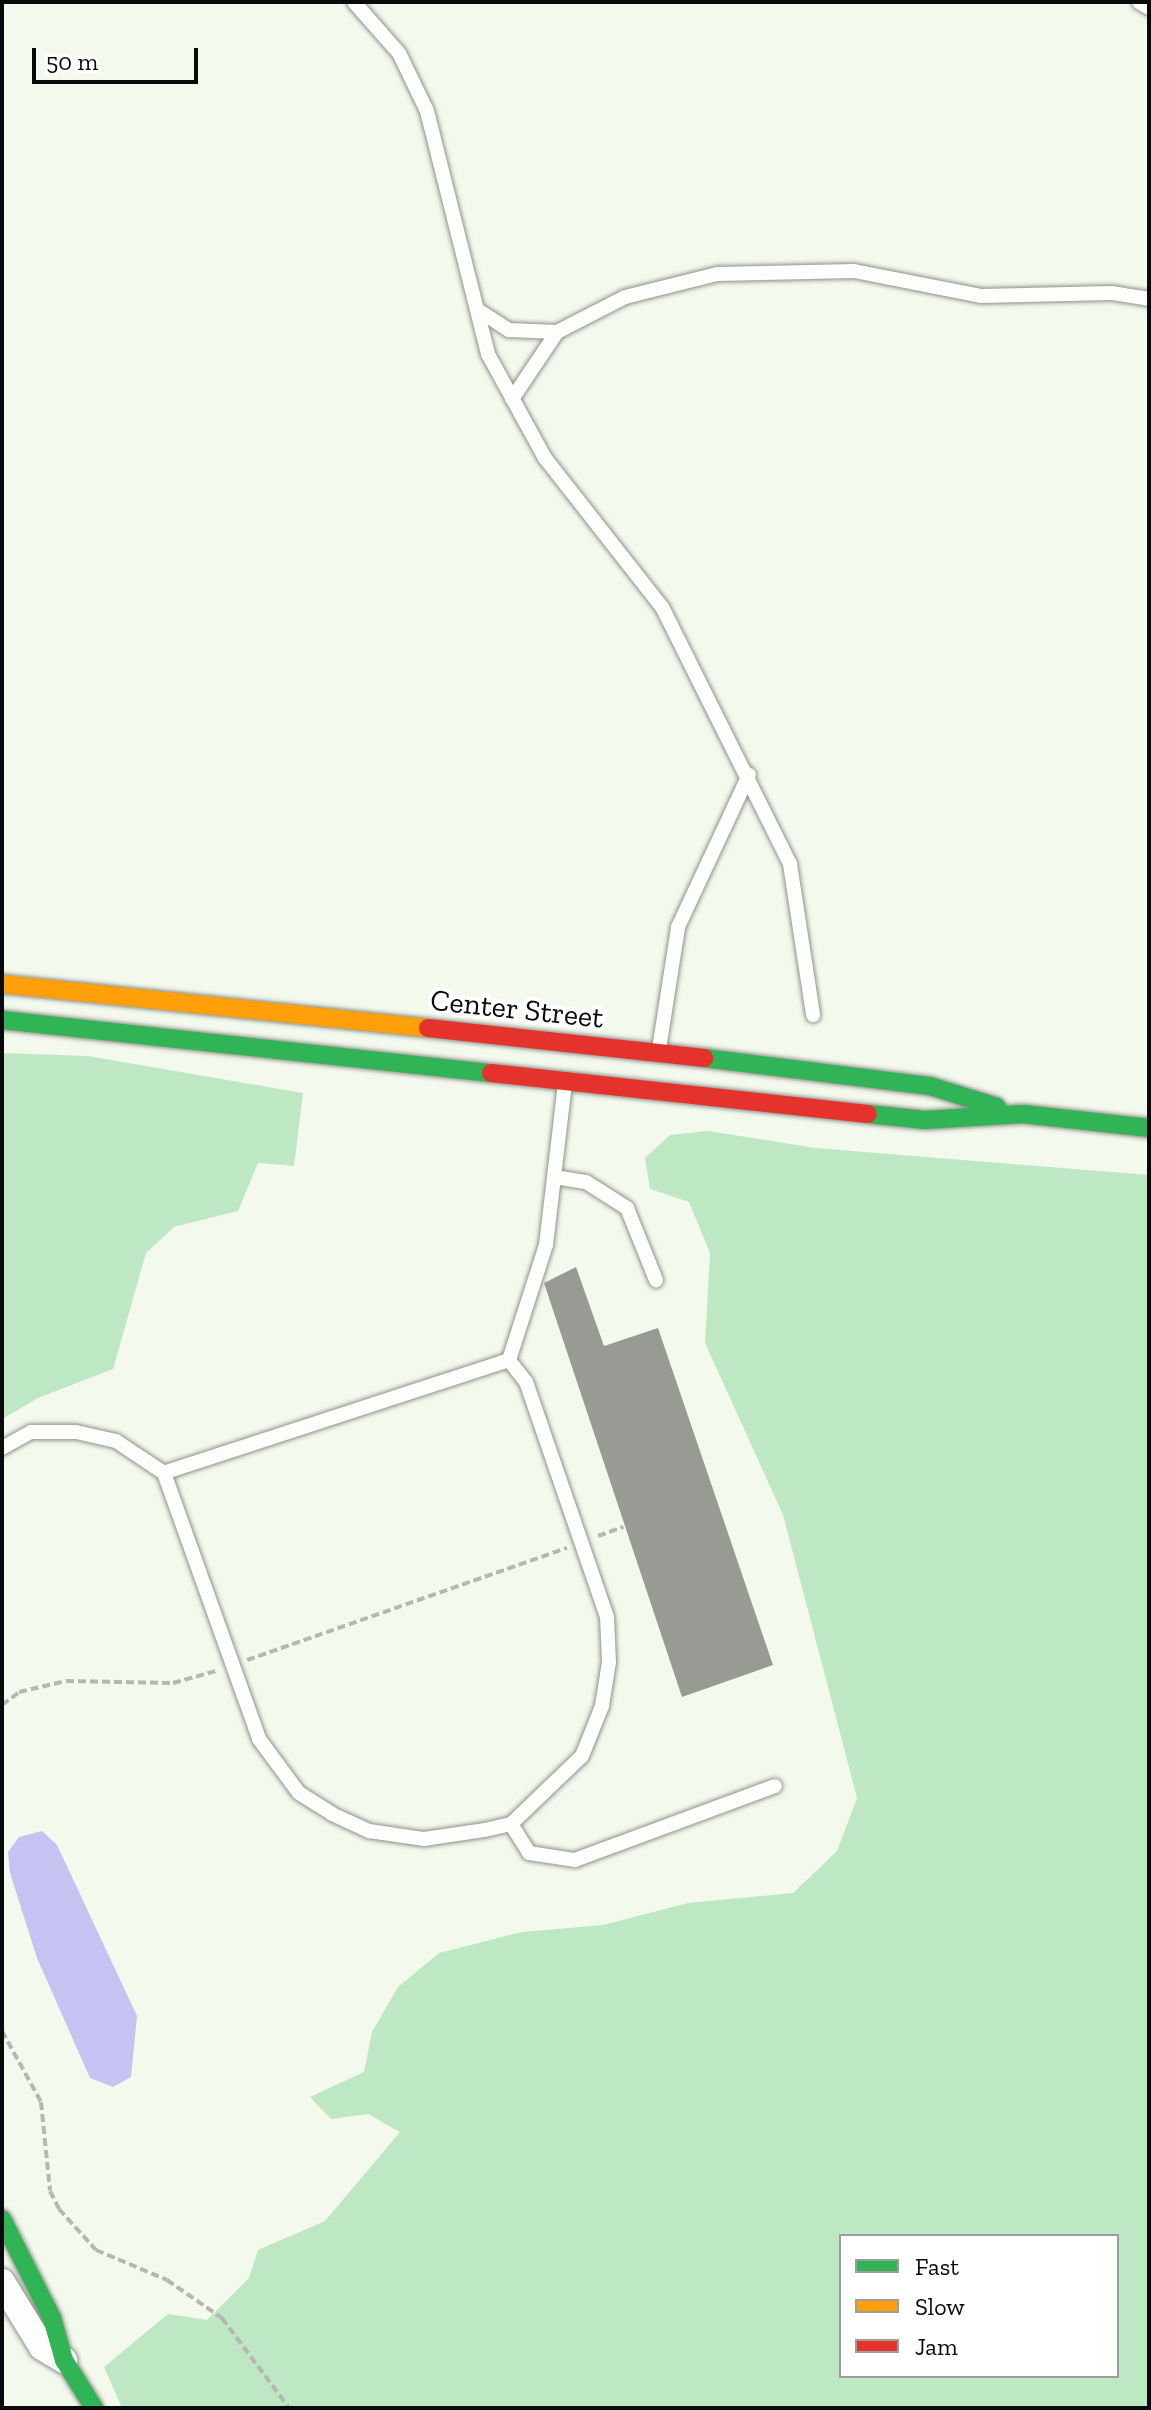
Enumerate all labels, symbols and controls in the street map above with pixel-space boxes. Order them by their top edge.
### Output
scale bar [36,32,202,82]
text: 50 m [46,47,98,76]
street label: Center Street [428,982,606,1036]
legend [839,2234,1119,2378]
text: Fast [915,2252,959,2281]
text: Slow [915,2292,965,2321]
text: Jam [915,2332,958,2361]

